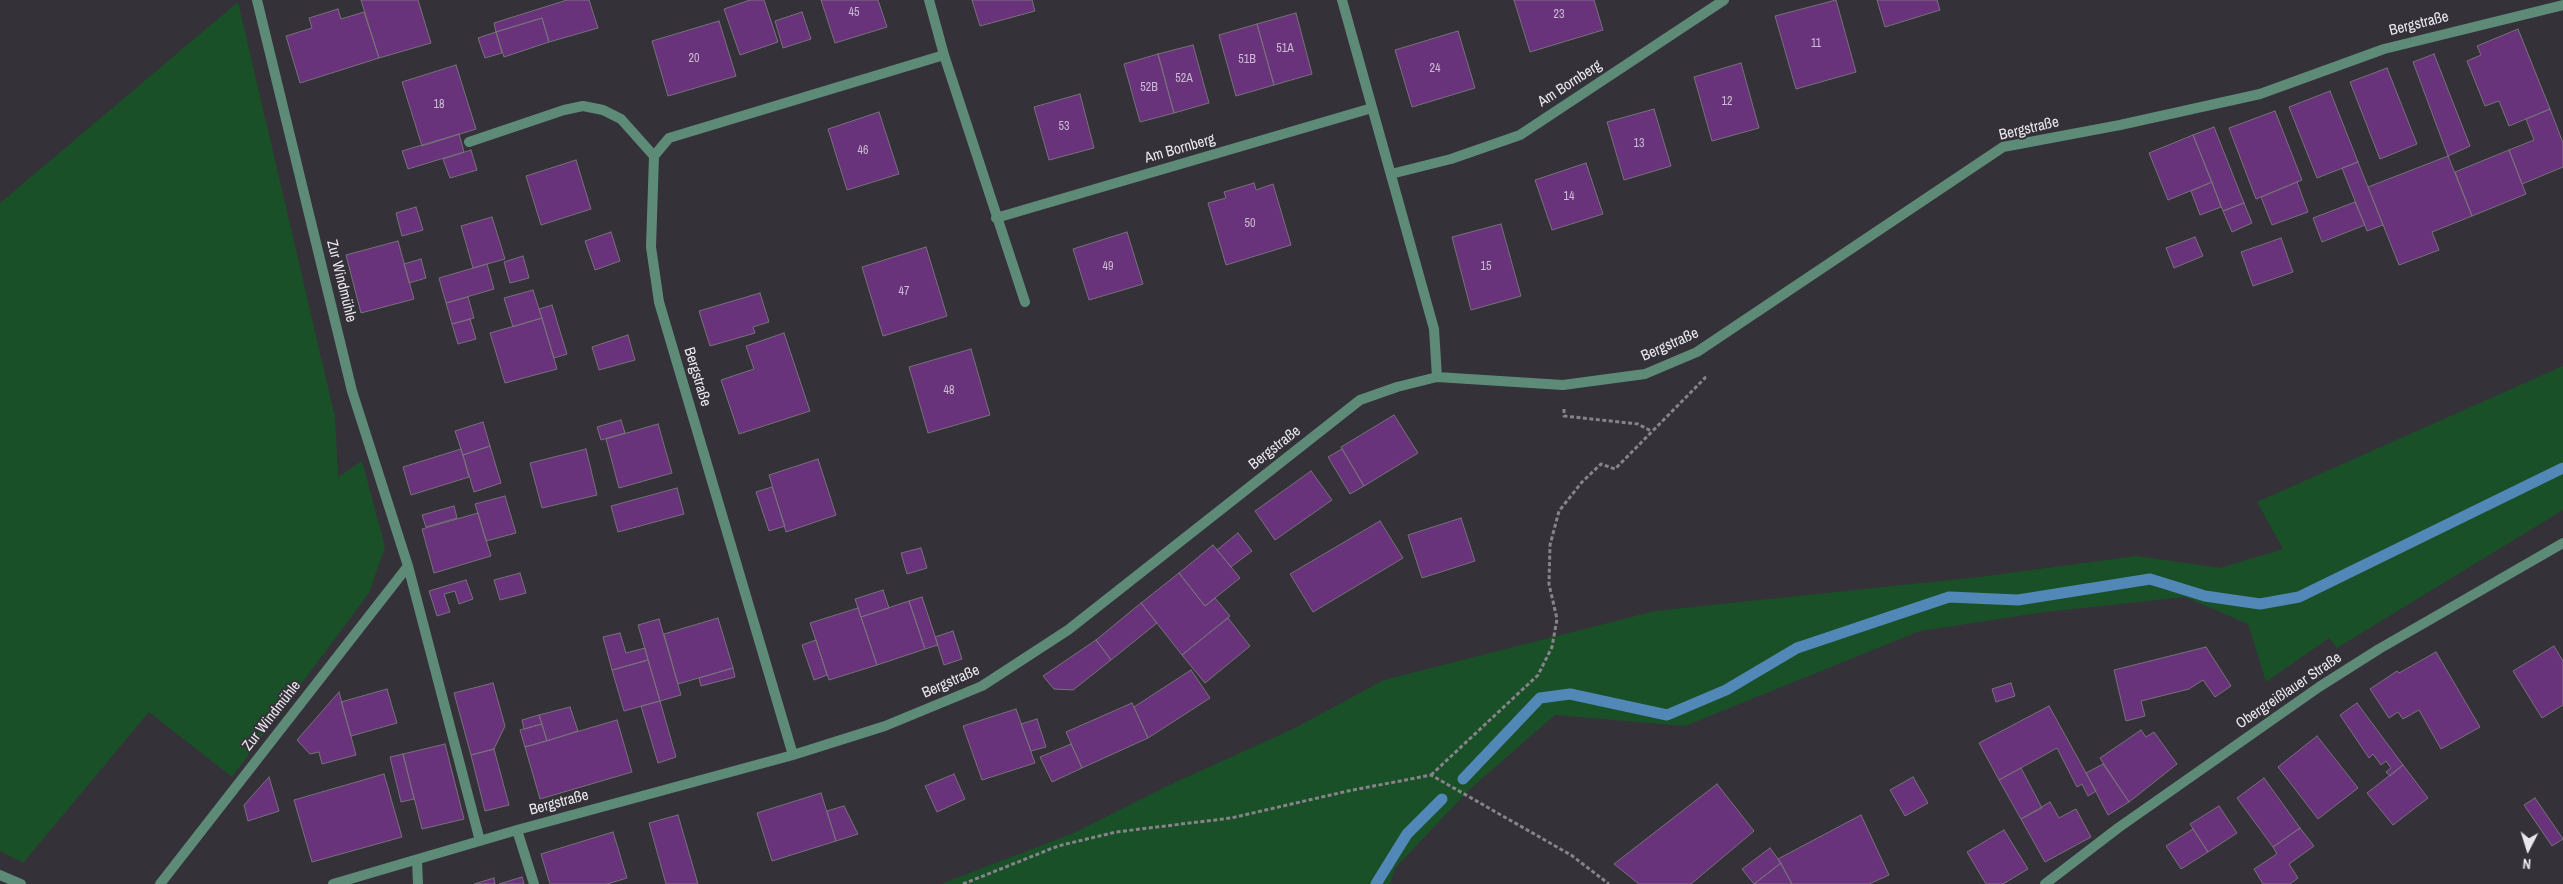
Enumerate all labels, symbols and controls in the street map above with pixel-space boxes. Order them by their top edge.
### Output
house number: 45 [849,6,859,20]
house number: 23 [1554,8,1564,22]
street label: Bergstraße [2387,8,2451,40]
house number: 11 [1811,37,1821,51]
house number: 51A [1276,42,1294,56]
house number: 20 [689,52,699,66]
house number: 51B [1238,53,1256,67]
street label: Am Bornberg [1535,57,1605,111]
house number: 24 [1430,62,1440,76]
house number: 52A [1175,72,1193,86]
house number: 52B [1140,81,1158,95]
house number: 12 [1722,95,1732,109]
house number: 18 [434,98,444,112]
street label: Bergstraße [1997,113,2061,145]
house number: 53 [1059,120,1069,134]
street label: Am Bornberg [1143,130,1217,168]
house number: 13 [1634,137,1644,151]
house number: 46 [858,144,868,158]
house number: 14 [1564,190,1574,204]
house number: 50 [1245,217,1255,231]
street label: Zur Windmühle [322,238,360,324]
house number: 49 [1103,260,1113,274]
house number: 15 [1481,260,1491,274]
house number: 47 [899,285,909,299]
street label: Bergstraße [1639,324,1701,366]
street label: Bergstraße [679,345,715,409]
house number: 48 [944,384,954,398]
street label: Bergstraße [1245,422,1305,474]
street label: Obergreißlauer Straße [2233,649,2345,733]
street label: Bergstraße [920,661,982,703]
street label: Zur Windmühle [239,677,305,755]
street label: Bergstraße [527,786,591,820]
north arrow [2503,824,2553,874]
text: N [2522,855,2532,873]

